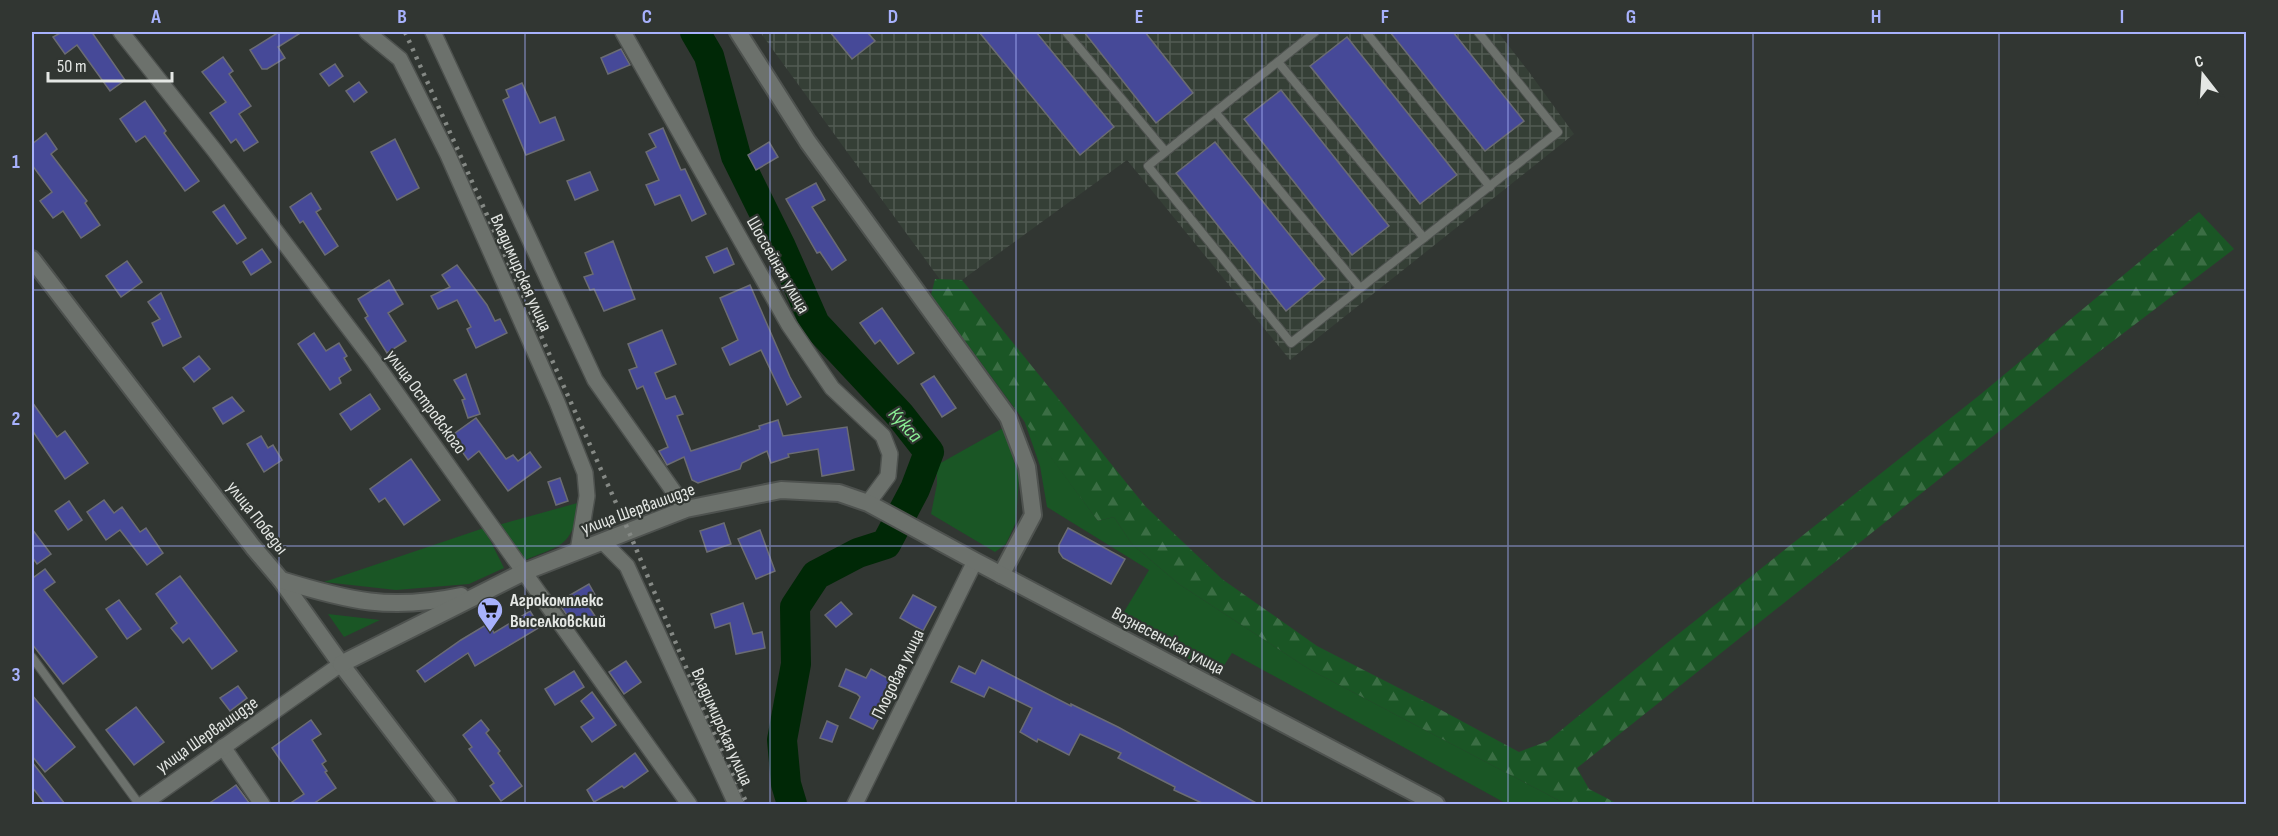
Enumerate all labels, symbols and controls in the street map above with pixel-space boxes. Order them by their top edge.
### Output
text: A [150,5,161,29]
text: B [397,5,407,29]
text: C [642,5,652,29]
text: D [888,5,898,29]
text: E [1135,5,1143,29]
text: F [1381,5,1389,29]
text: G [1626,5,1636,29]
text: H [1871,5,1881,29]
text: I [2120,5,2124,29]
scale bar [48,45,172,83]
north arrow [2173,45,2233,105]
text: С [2192,52,2206,72]
text: 50 m [57,56,87,77]
text: 1 [12,150,20,174]
street label: Владимирская улица [486,211,556,335]
street label: Шоссейная улица [742,213,814,317]
street label: улица Островского [381,346,471,458]
water label: Кукса [883,402,927,448]
text: 2 [12,407,20,431]
street label: улица Победы [222,477,292,559]
street label: улица Шервашидзе [578,479,698,539]
place label: Агрокомплекс Выселковский [509,590,606,632]
supermarket icon: Агрокомплекс Выселковский [475,595,505,633]
street label: Вознесенская улица [1108,603,1228,680]
street label: Плодовая улица [867,626,929,722]
text: 3 [12,663,21,687]
street label: Владимирская улица [687,665,757,789]
street label: улица Шервашидзе [152,692,262,778]

